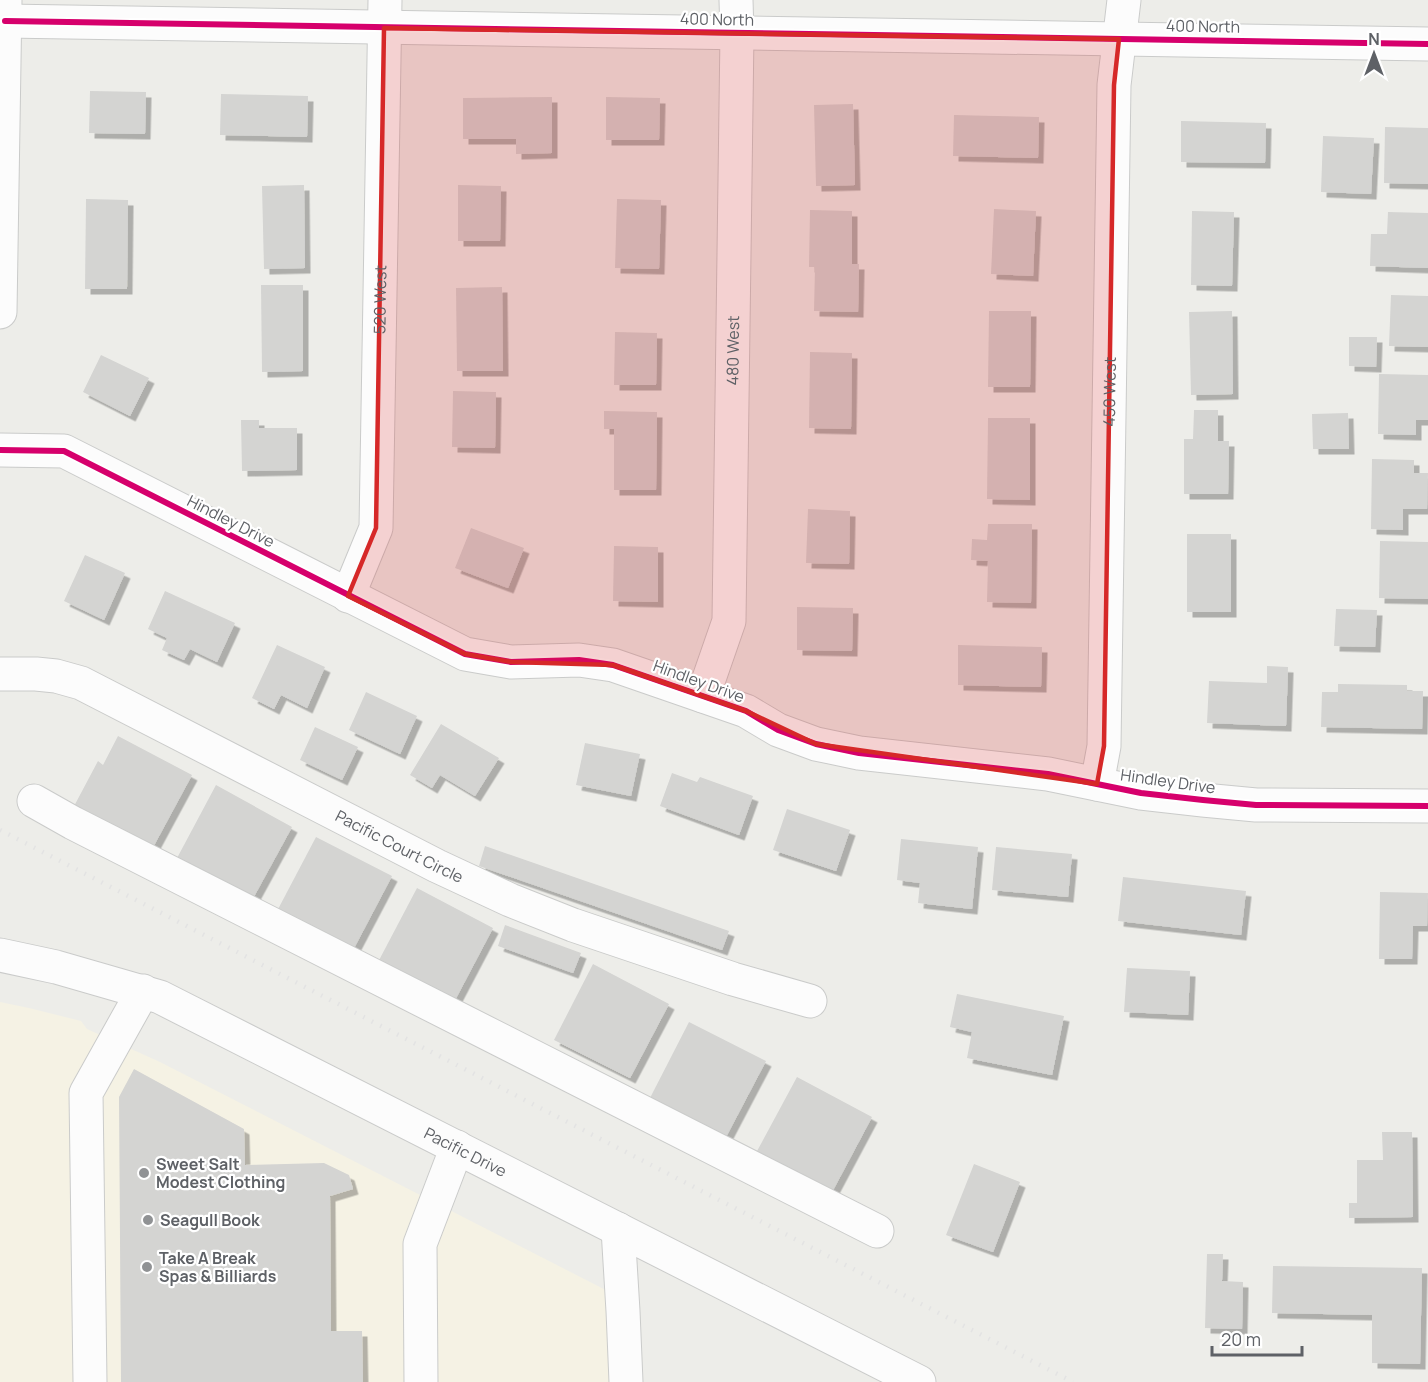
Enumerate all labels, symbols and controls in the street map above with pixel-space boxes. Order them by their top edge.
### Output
street label: 400 North [680,7,754,31]
street label: 400 North [1166,14,1240,38]
north arrow [1344,24,1404,84]
text: N [1368,28,1380,50]
street label: 520 West [368,265,391,334]
street label: 480 West [721,315,744,386]
street label: 450 West [1098,357,1121,427]
street label: Hindley Drive [183,489,279,553]
street label: Hindley Drive [650,654,748,708]
street label: Hindley Drive [1119,763,1217,799]
street label: Pacific Court Circle [332,805,467,888]
street label: Pacific Drive [420,1122,510,1182]
place label: Sweet Salt Modest Clothing [156,1153,285,1193]
marker: Sweet Salt Modest Clothing [137,1166,151,1180]
place label: Seagull Book [160,1209,260,1231]
marker: Seagull Book [141,1213,155,1227]
place label: Take A Break Spas & Billiards [159,1247,277,1287]
marker: Take A Break Spas & Billiards [140,1260,154,1274]
scale bar [1212,1319,1302,1357]
text: 20 m [1221,1327,1261,1351]

